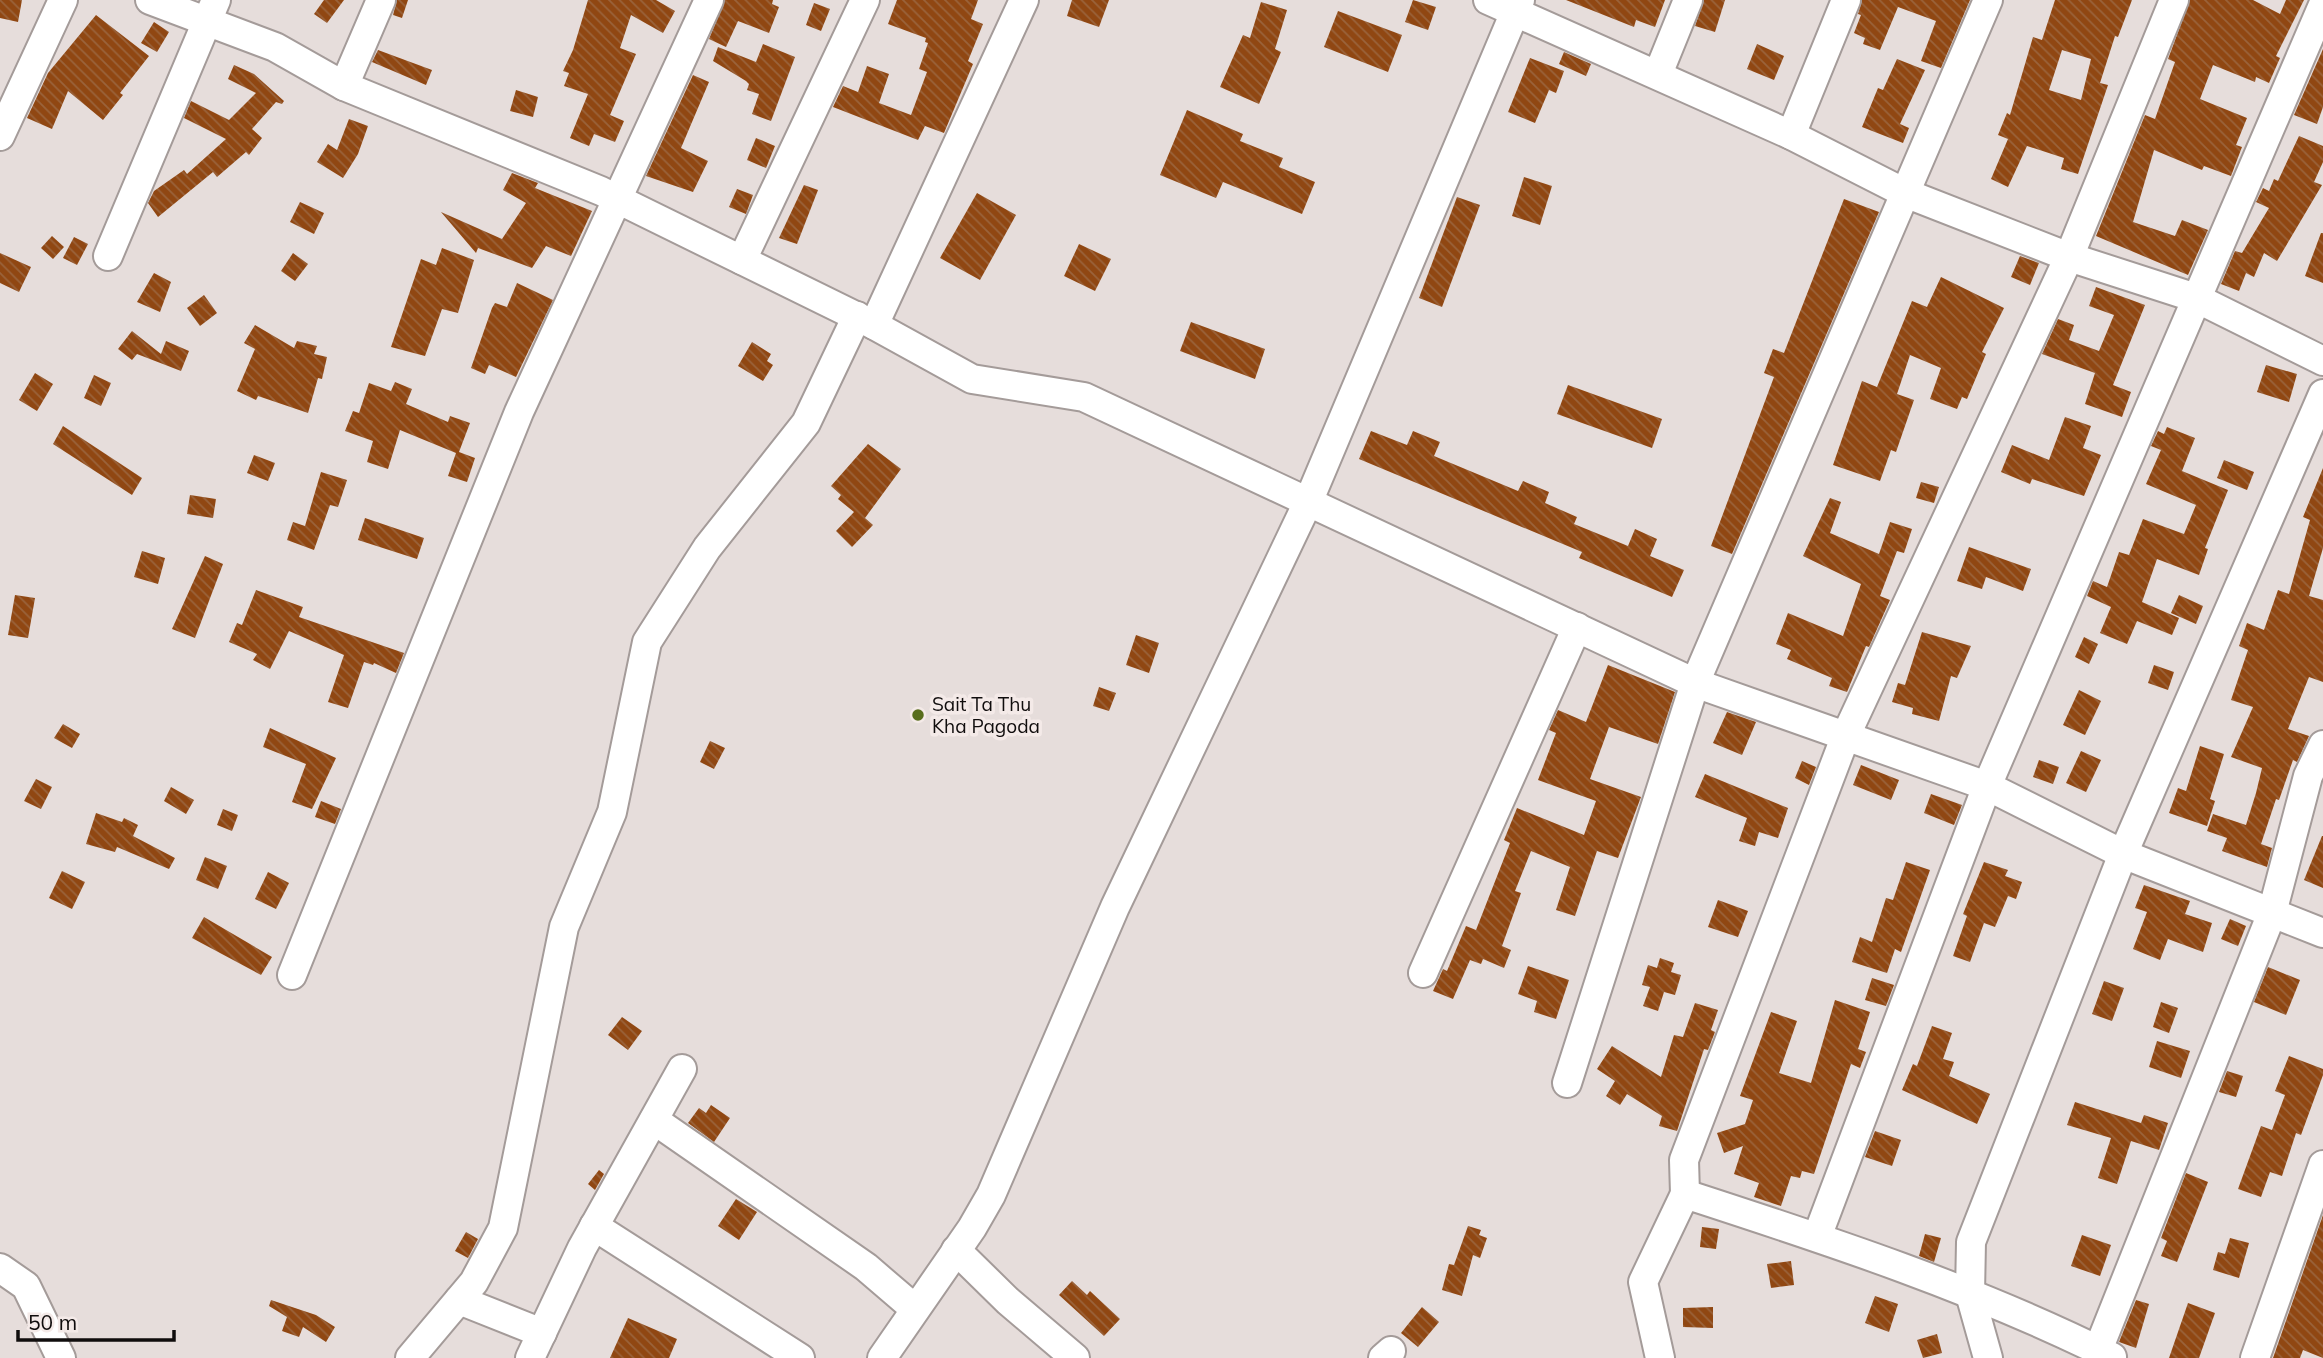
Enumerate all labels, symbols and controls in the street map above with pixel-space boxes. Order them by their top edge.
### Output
place label: Sait Ta Thu Kha Pagoda [932,692,1040,738]
marker: Sait Ta Thu Kha Pagoda [910,707,926,723]
scale bar [18,1298,173,1342]
text: 50 m [28,1309,77,1335]

